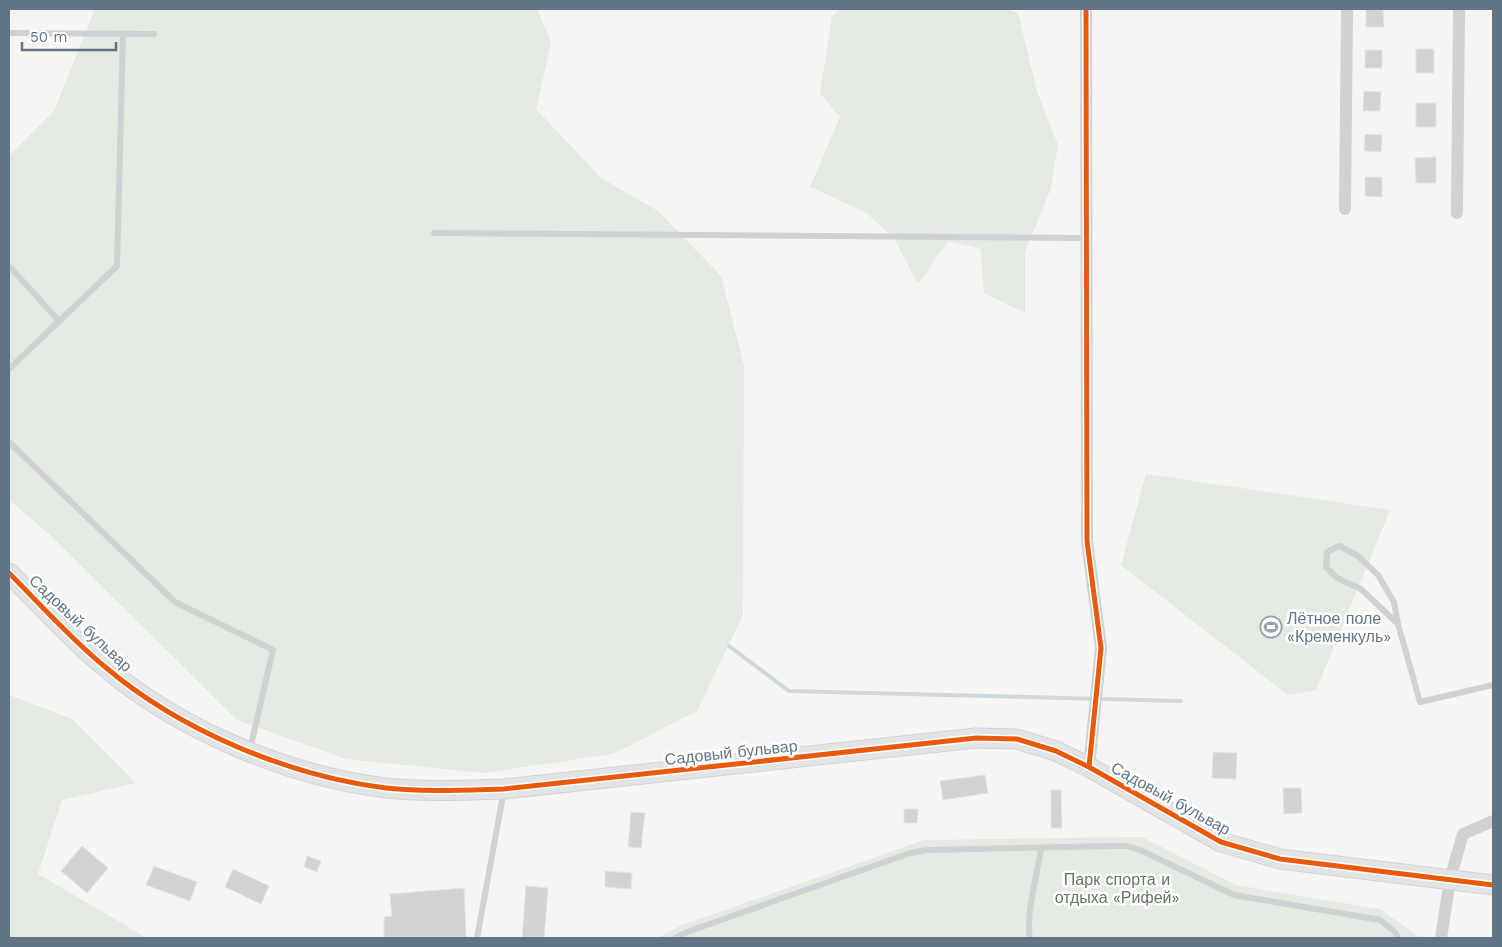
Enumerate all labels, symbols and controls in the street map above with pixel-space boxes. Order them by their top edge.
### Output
scale bar [22,20,116,52]
text: 50 m [30,28,67,46]
street label: Садовый бульвар [25,571,136,676]
place label: Лётное поле «Кременкуль» [1287,609,1391,646]
sports icon: Лётное поле «Кременкуль» [1259,615,1283,639]
street label: Садовый бульвар [664,736,799,769]
street label: Садовый бульвар [1108,758,1234,839]
park label: Парк спорта и отдыха «Рифей» [1055,870,1179,907]

